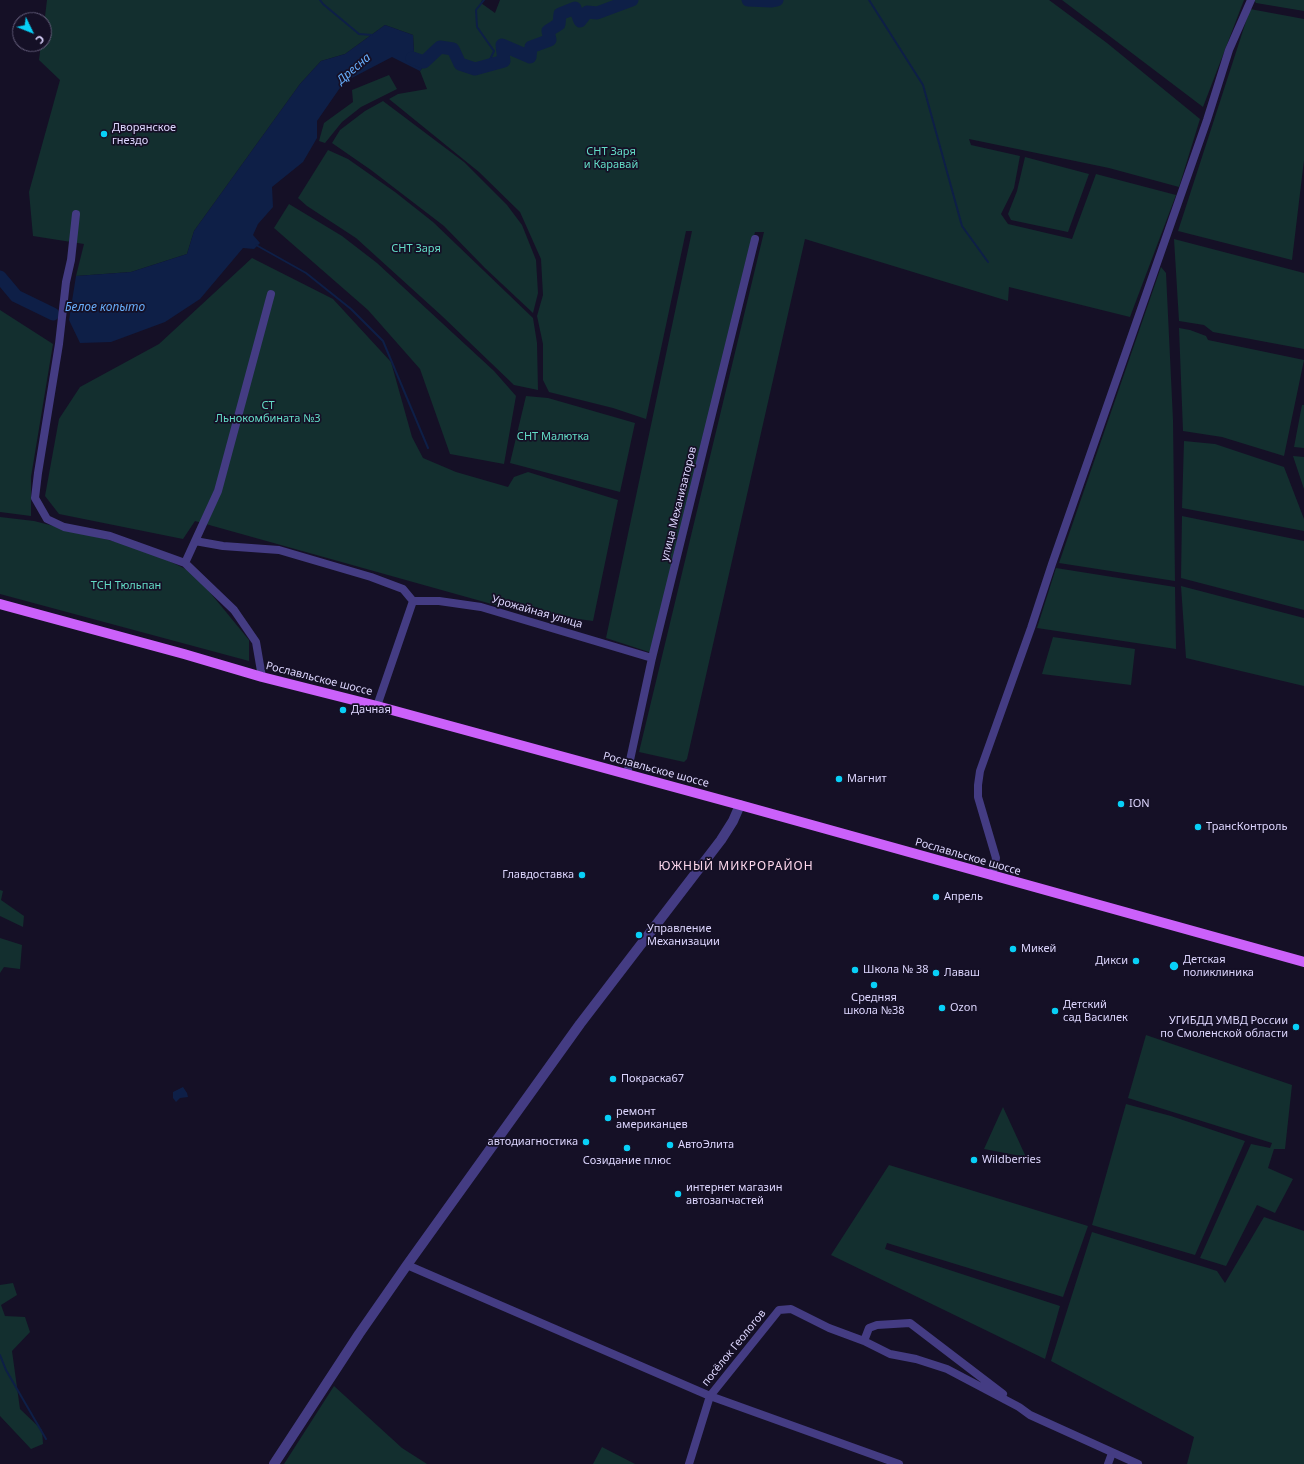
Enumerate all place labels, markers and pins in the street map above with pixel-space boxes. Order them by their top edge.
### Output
place label: Дворянское гнездо [112,121,176,147]
marker: Дворянское гнездо [99,129,109,139]
place label: Дачная [351,703,391,717]
marker: Дачная [338,705,348,715]
place label: Магнит [847,772,887,786]
marker: Магнит [834,774,844,784]
place label: ION [1129,797,1150,811]
marker: ION [1116,799,1126,809]
place label: ТрансКонтроль [1206,820,1287,834]
marker: ТрансКонтроль [1193,822,1203,832]
place label: Главдоставка [502,868,574,882]
marker: Главдоставка [577,870,587,880]
place label: Апрель [944,890,983,904]
marker: Апрель [931,892,941,902]
place label: Управление Механизации [647,922,720,948]
marker: Управление Механизации [634,930,644,940]
place label: Микей [1021,942,1056,956]
marker: Микей [1008,944,1018,954]
place label: Детская поликлиника [1183,953,1254,979]
place label: Дикси [1095,954,1128,968]
marker: Дикси [1131,956,1141,966]
marker: Детская поликлиника [1168,960,1180,972]
place label: Школа № 38 [863,963,929,977]
marker: Школа № 38 [850,965,860,975]
place label: Лаваш [944,966,980,980]
marker: Лаваш [931,968,941,978]
marker: Средняя школа №38 [869,980,879,990]
place label: Средняя школа №38 [843,991,905,1017]
place label: Детский сад Василек [1063,998,1128,1024]
place label: Ozon [950,1001,977,1015]
marker: Ozon [937,1003,947,1013]
marker: Детский сад Василек [1050,1006,1060,1016]
place label: УГИБДД УМВД России по Смоленской области [1160,1014,1288,1040]
marker: УГИБДД УМВД России по Смоленской области [1291,1022,1301,1032]
place label: Покраска67 [621,1072,684,1086]
marker: Покраска67 [608,1074,618,1084]
place label: ремонт американцев [616,1105,688,1131]
marker: ремонт американцев [603,1113,613,1123]
place label: автодиагностика [488,1135,578,1149]
marker: автодиагностика [581,1137,591,1147]
place label: АвтоЭлита [678,1138,734,1152]
marker: АвтоЭлита [665,1140,675,1150]
marker: Созидание плюс [622,1143,632,1153]
place label: Wildberries [982,1153,1041,1167]
place label: Созидание плюс [583,1154,671,1168]
marker: Wildberries [969,1155,979,1165]
place label: интернет магазин автозапчастей [686,1181,782,1207]
marker: интернет магазин автозапчастей [673,1189,683,1199]

